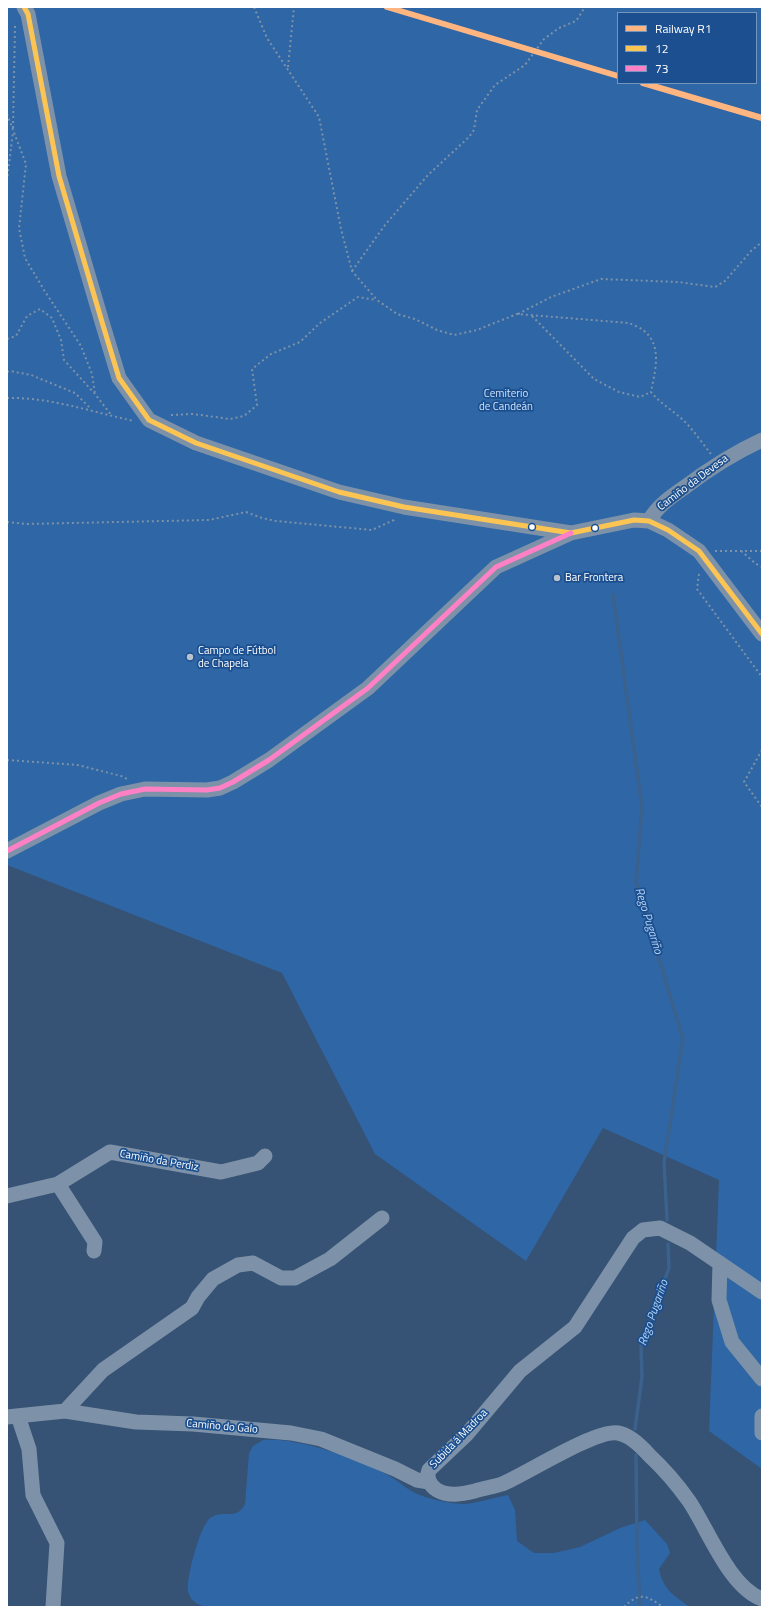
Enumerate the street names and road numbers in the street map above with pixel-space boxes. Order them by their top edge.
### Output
street label: Camiño da Devesa [655,452,731,514]
street label: Camiño da Perdiz [119,1148,199,1174]
street label: Subida á Madroa [427,1407,491,1471]
street label: Camiño do Galo [186,1417,258,1437]

